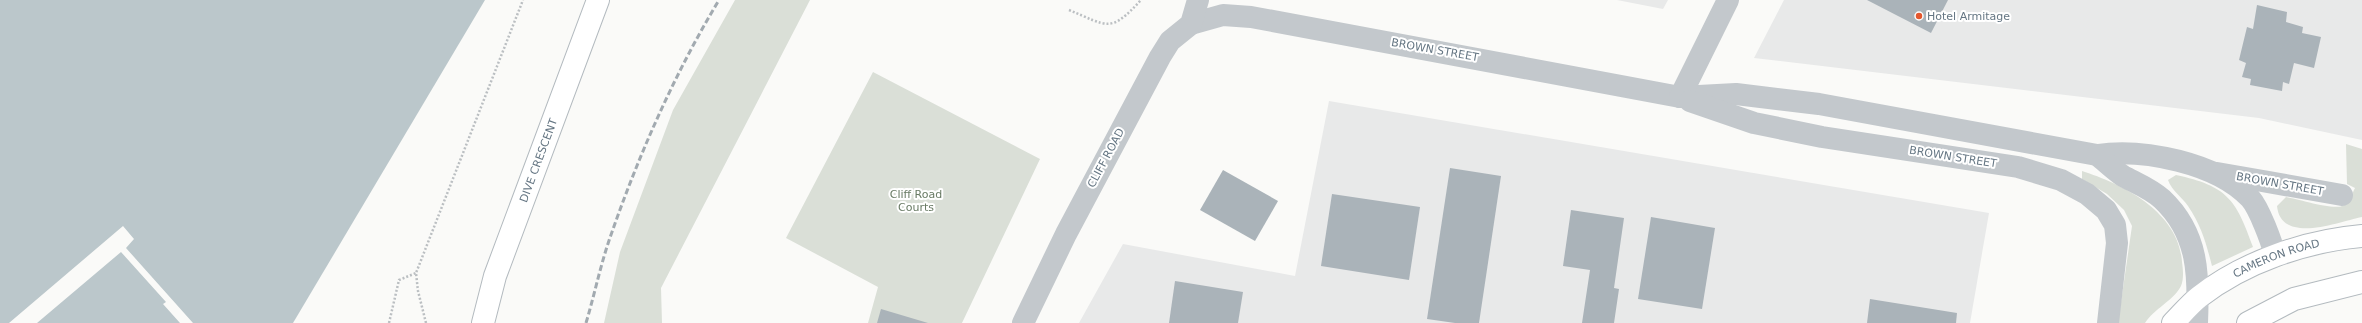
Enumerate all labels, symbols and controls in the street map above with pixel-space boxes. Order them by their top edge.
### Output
place label: Hotel Armitage [1927,10,2010,23]
marker: Hotel Armitage [1914,11,1924,21]
street label: BROWN STREET [1390,36,1480,64]
street label: DIVE CRESCENT [517,116,560,204]
street label: CLIFF ROAD [1085,126,1127,190]
street label: BROWN STREET [1908,144,1998,170]
street label: BROWN STREET [2235,170,2325,198]
park label: Cliff Road Courts [890,188,942,214]
street label: CAMERON ROAD [2230,236,2321,280]

